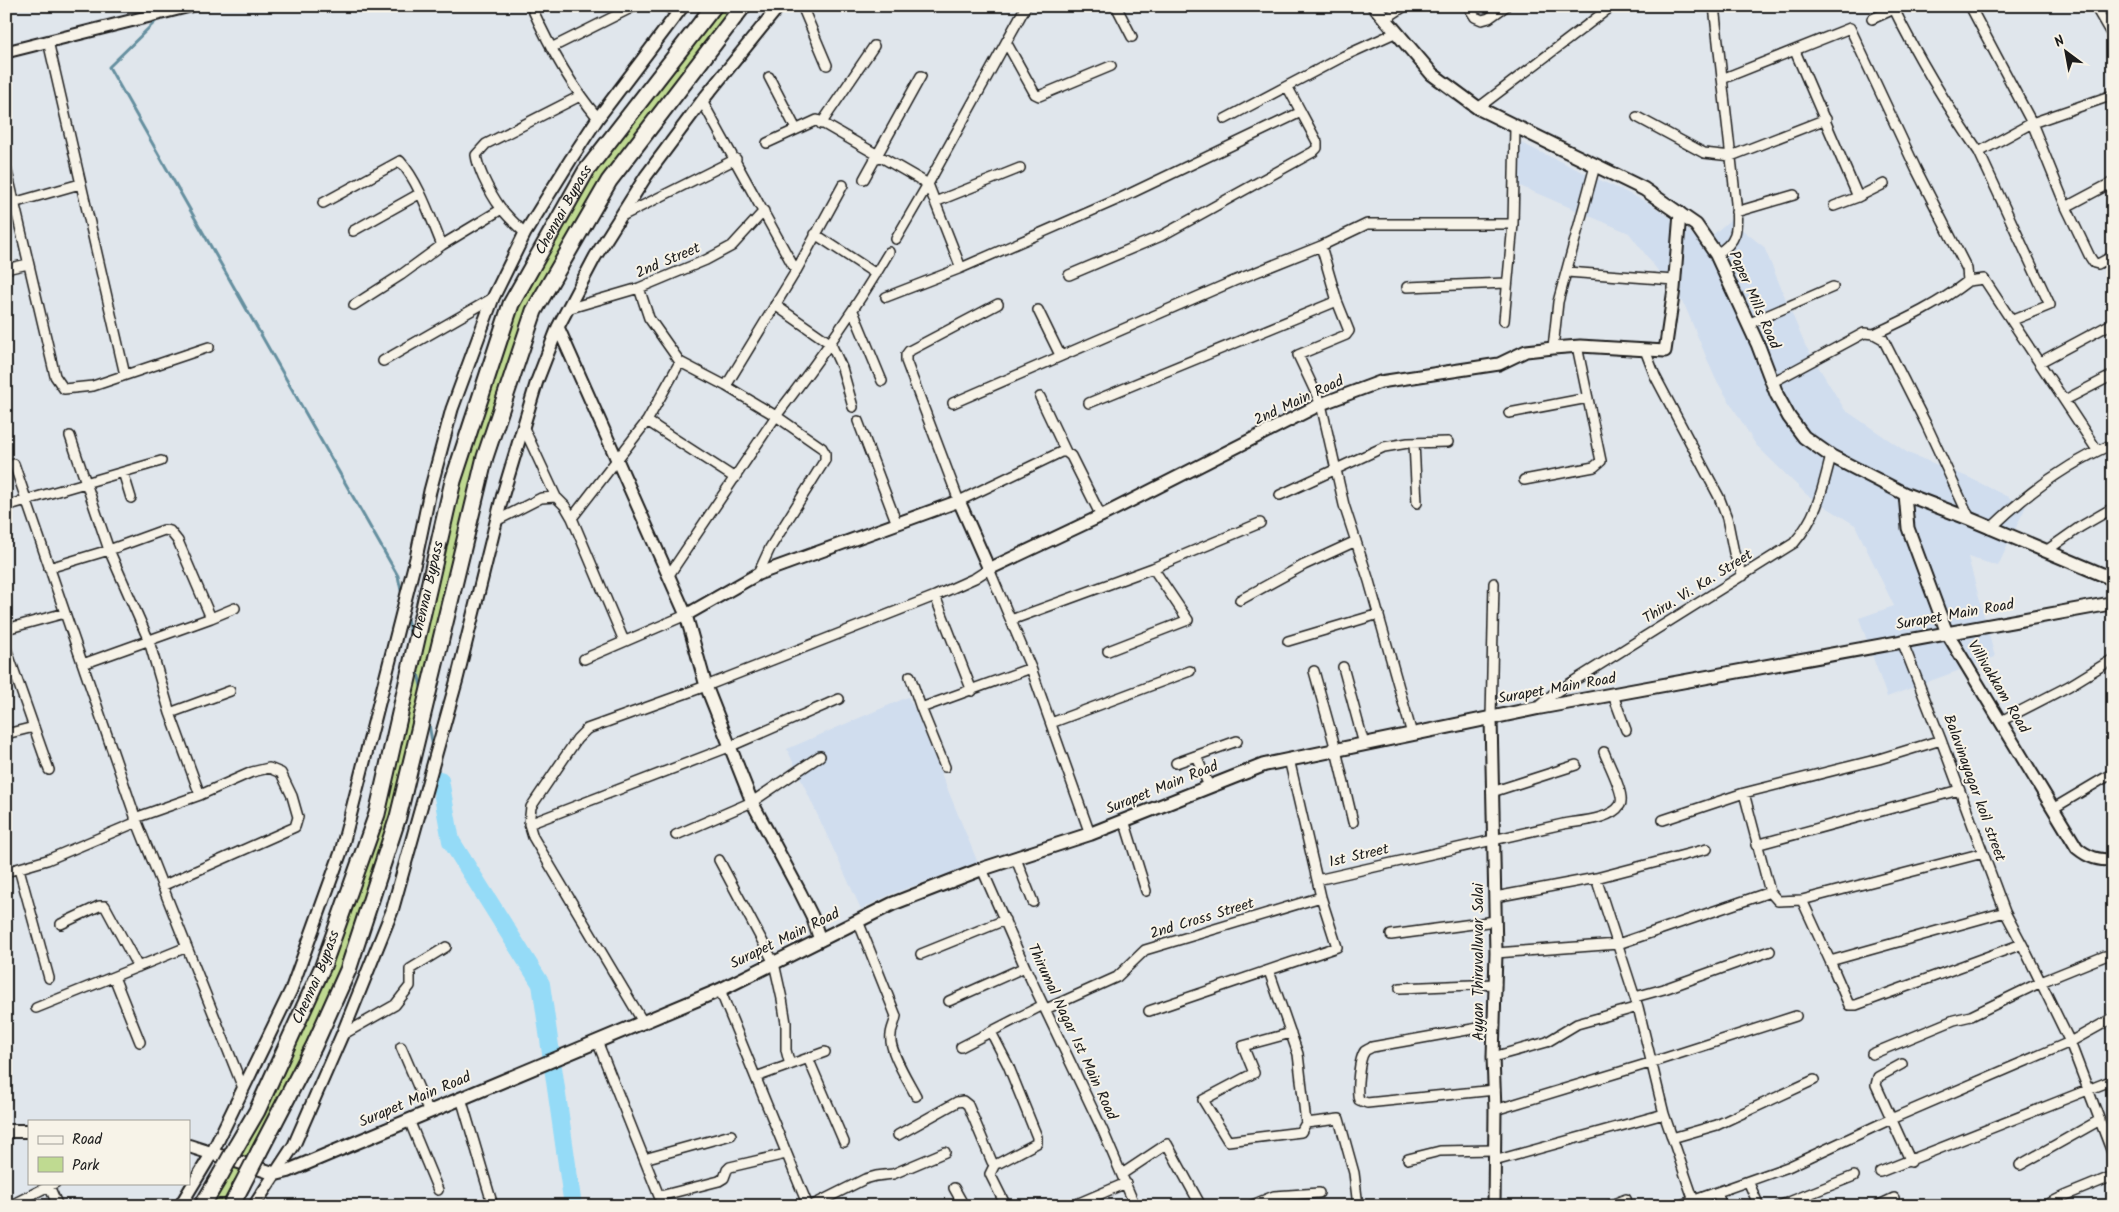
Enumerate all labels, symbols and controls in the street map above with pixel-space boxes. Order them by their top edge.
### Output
north arrow [2042,28,2092,78]
text: N [2050,30,2069,53]
street label: Chennai Bypass [529,159,599,260]
street label: 2nd Street [632,237,704,285]
street label: Paper Mills Road [1722,247,1787,353]
street label: 2nd Main Road [1250,369,1348,432]
street label: Chennai Bypass [405,538,451,642]
street label: Thiru. Vi. Ka. Street [1638,543,1758,631]
street label: Surapet Main Road [1894,593,2016,637]
street label: Villivakkam Road [1961,636,2036,739]
street label: Surapet Main Road [1496,667,1618,711]
street label: Balavinayagar koil street [1936,711,2012,865]
street label: Surapet Main Road [1102,754,1222,822]
street label: 1st Street [1327,837,1392,875]
street label: Ayyan Thiruvalluvar Salai [1467,882,1491,1041]
street label: 2nd Cross Street [1147,892,1257,946]
street label: Surapet Main Road [726,902,844,976]
street label: Chennai Bypass [286,927,347,1028]
street label: Thirumal Nagar 1st Main Road [1020,940,1124,1125]
street label: Surapet Main Road [355,1065,475,1134]
legend [28,1120,190,1184]
text: Road [72,1128,103,1152]
text: Park [72,1154,100,1178]

